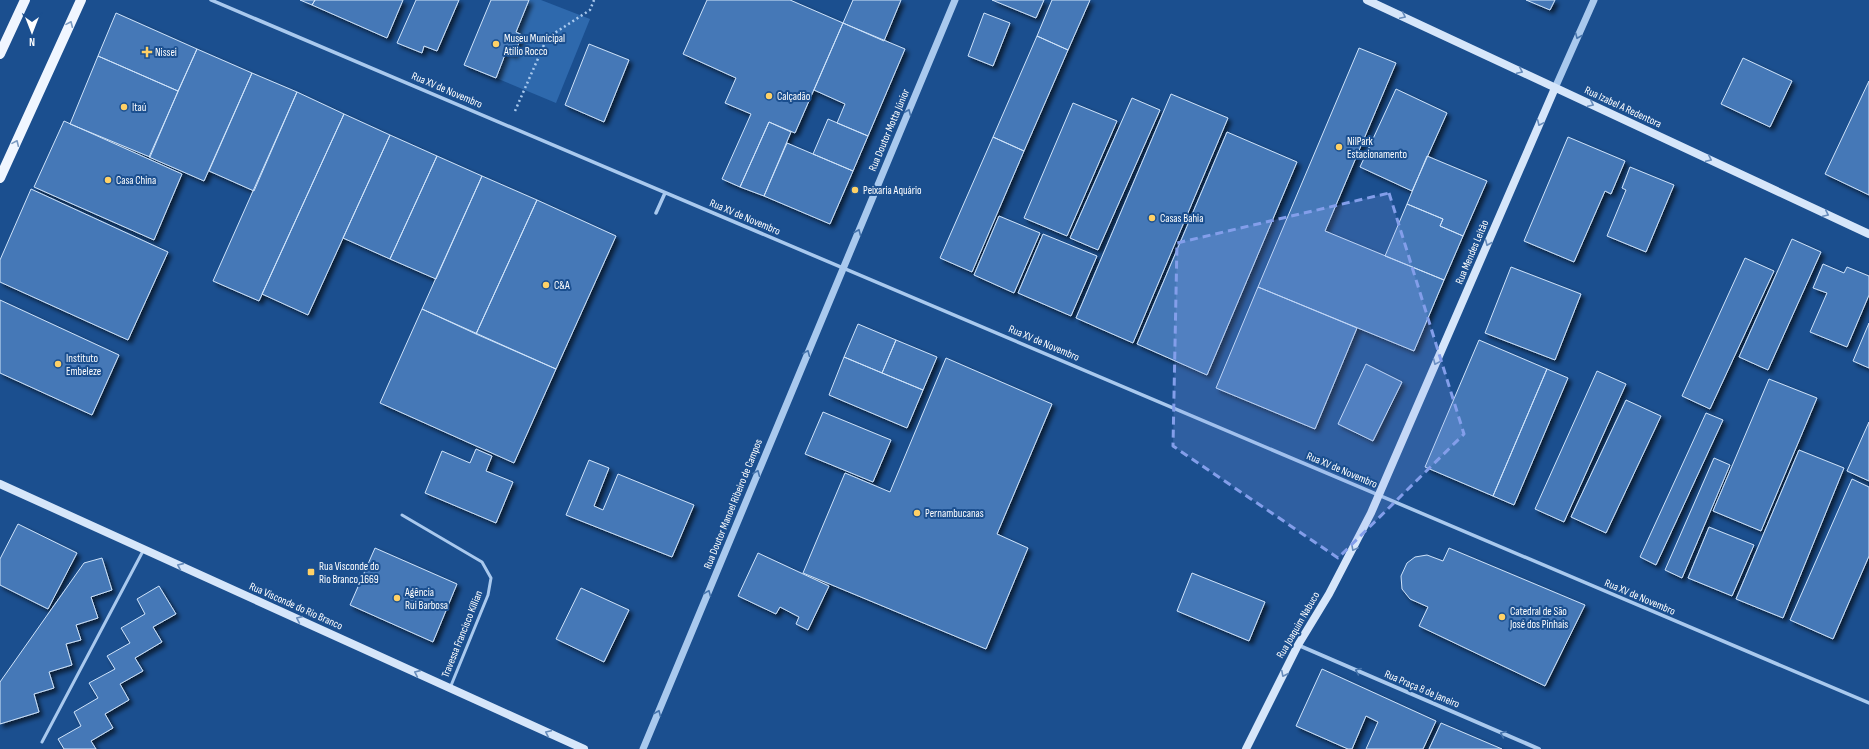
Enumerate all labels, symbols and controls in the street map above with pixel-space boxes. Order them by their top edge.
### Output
one-way arrow [1398,11,1406,19]
north arrow [12,12,52,52]
one-way arrow [65,21,73,28]
one-way arrow [1575,31,1583,39]
place label: Museu Municipal Atílio Rocco [503,32,565,58]
text: N [29,35,35,48]
marker: Museu Municipal Atílio Rocco [491,39,501,49]
place label: Nissei [155,46,177,59]
marker: Nissei [142,47,152,57]
one-way arrow [1516,66,1524,74]
street label: Rua XV de Novembro [410,69,485,111]
street label: Rua Izabel A Redentora [1582,83,1664,131]
street label: Rua Doutor Motta Júnior [866,87,912,173]
place label: Calçadão [777,90,811,103]
marker: Calçadão [764,91,774,101]
one-way arrow [1586,99,1594,107]
place label: Itaú [132,101,147,114]
marker: Itaú [119,102,129,112]
one-way arrow [904,108,912,115]
one-way arrow [1537,119,1545,127]
place label: NilPark Estacionamento [1347,135,1408,161]
one-way arrow [11,139,19,147]
marker: NilPark Estacionamento [1334,142,1344,152]
one-way arrow [1704,154,1712,162]
place label: Casa China [116,174,156,187]
marker: Casa China [103,175,113,185]
place label: Peixaria Aquário [863,184,922,197]
marker: Peixaria Aquário [850,185,860,195]
street label: Rua XV de Novembro [708,196,783,238]
one-way arrow [1822,209,1830,217]
place label: Casas Bahia [1160,212,1203,225]
marker: Casas Bahia [1147,213,1157,223]
street label: Rua Mendes Leitão [1453,218,1492,286]
one-way arrow [854,228,862,235]
one-way arrow [1485,238,1493,246]
place label: C&A [554,279,570,292]
marker: C&A [541,280,551,290]
street label: Rua XV de Novembro [1007,322,1082,364]
one-way arrow [802,349,810,357]
place label: Instituto Embeleze [66,352,101,378]
one-way arrow [1433,357,1441,365]
marker: Instituto Embeleze [53,359,63,369]
street label: Rua Doutor Manoel Ribeiro de Campos [701,437,765,571]
street label: Rua XV de Novembro [1305,449,1380,491]
one-way arrow [753,469,761,476]
place label: Pernambucanas [925,507,984,520]
marker: Pernambucanas [912,508,922,518]
one-way arrow [1351,544,1358,551]
place label: Rua Visconde do Rio Branco,1669 [319,560,380,586]
one-way arrow [177,563,185,571]
marker: Rua Visconde do Rio Branco,1669 [306,567,316,577]
street label: Rua XV de Novembro [1603,576,1678,618]
street label: Rua Visconde do Rio Branco [247,580,345,633]
place label: Agência Rui Barbosa [404,586,448,612]
street label: Travessa Francisco Killian [439,588,485,679]
street label: Rua Joaquim Nabuco [1274,589,1323,661]
one-way arrow [703,590,711,597]
marker: Agência Rui Barbosa [392,593,402,603]
place label: Catedral de São José dos Pinhais [1509,605,1568,631]
marker: Catedral de São José dos Pinhais [1497,612,1507,622]
one-way arrow [295,616,302,624]
street label: Rua Praça 8 de Janeiro [1382,667,1462,711]
one-way arrow [1354,668,1362,676]
one-way arrow [414,670,421,678]
one-way arrow [1281,670,1288,677]
one-way arrow [653,710,661,717]
one-way arrow [545,730,552,738]
one-way arrow [1500,730,1507,738]

